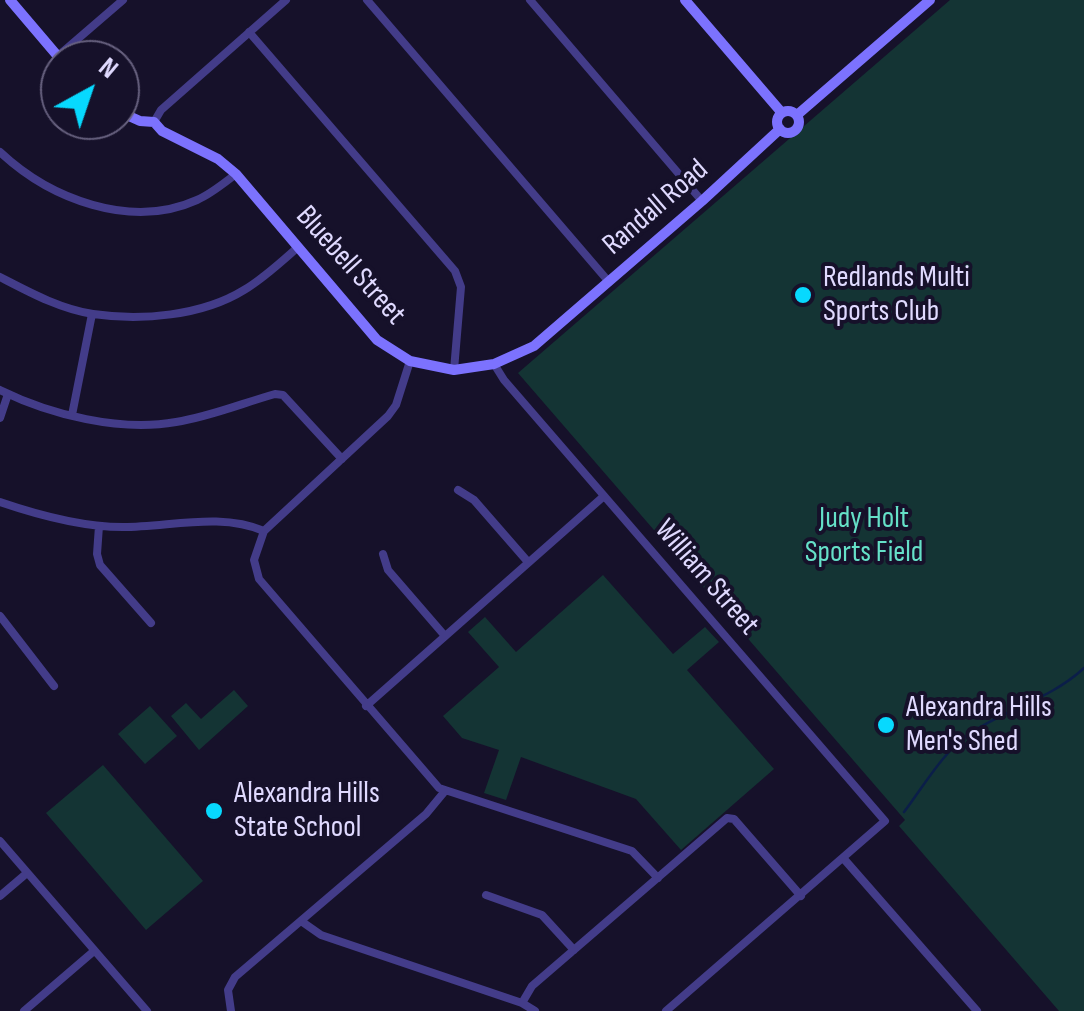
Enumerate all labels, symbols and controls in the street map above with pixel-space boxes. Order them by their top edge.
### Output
north arrow [40,40,140,140]
text: N [92,51,125,86]
street label: Randall Road [596,152,716,264]
street label: Bluebell Street [287,199,413,333]
place label: Redlands Multi Sports Club [823,260,970,330]
marker: Redlands Multi Sports Club [792,284,814,306]
park label: Judy Holt Sports Field [805,501,923,572]
street label: William Street [646,513,766,643]
place label: Alexandra Hills Men's Shed [906,690,1052,760]
marker: Alexandra Hills Men's Shed [875,714,897,736]
place label: Alexandra Hills State School [234,776,380,846]
marker: Alexandra Hills State School [203,800,225,822]

